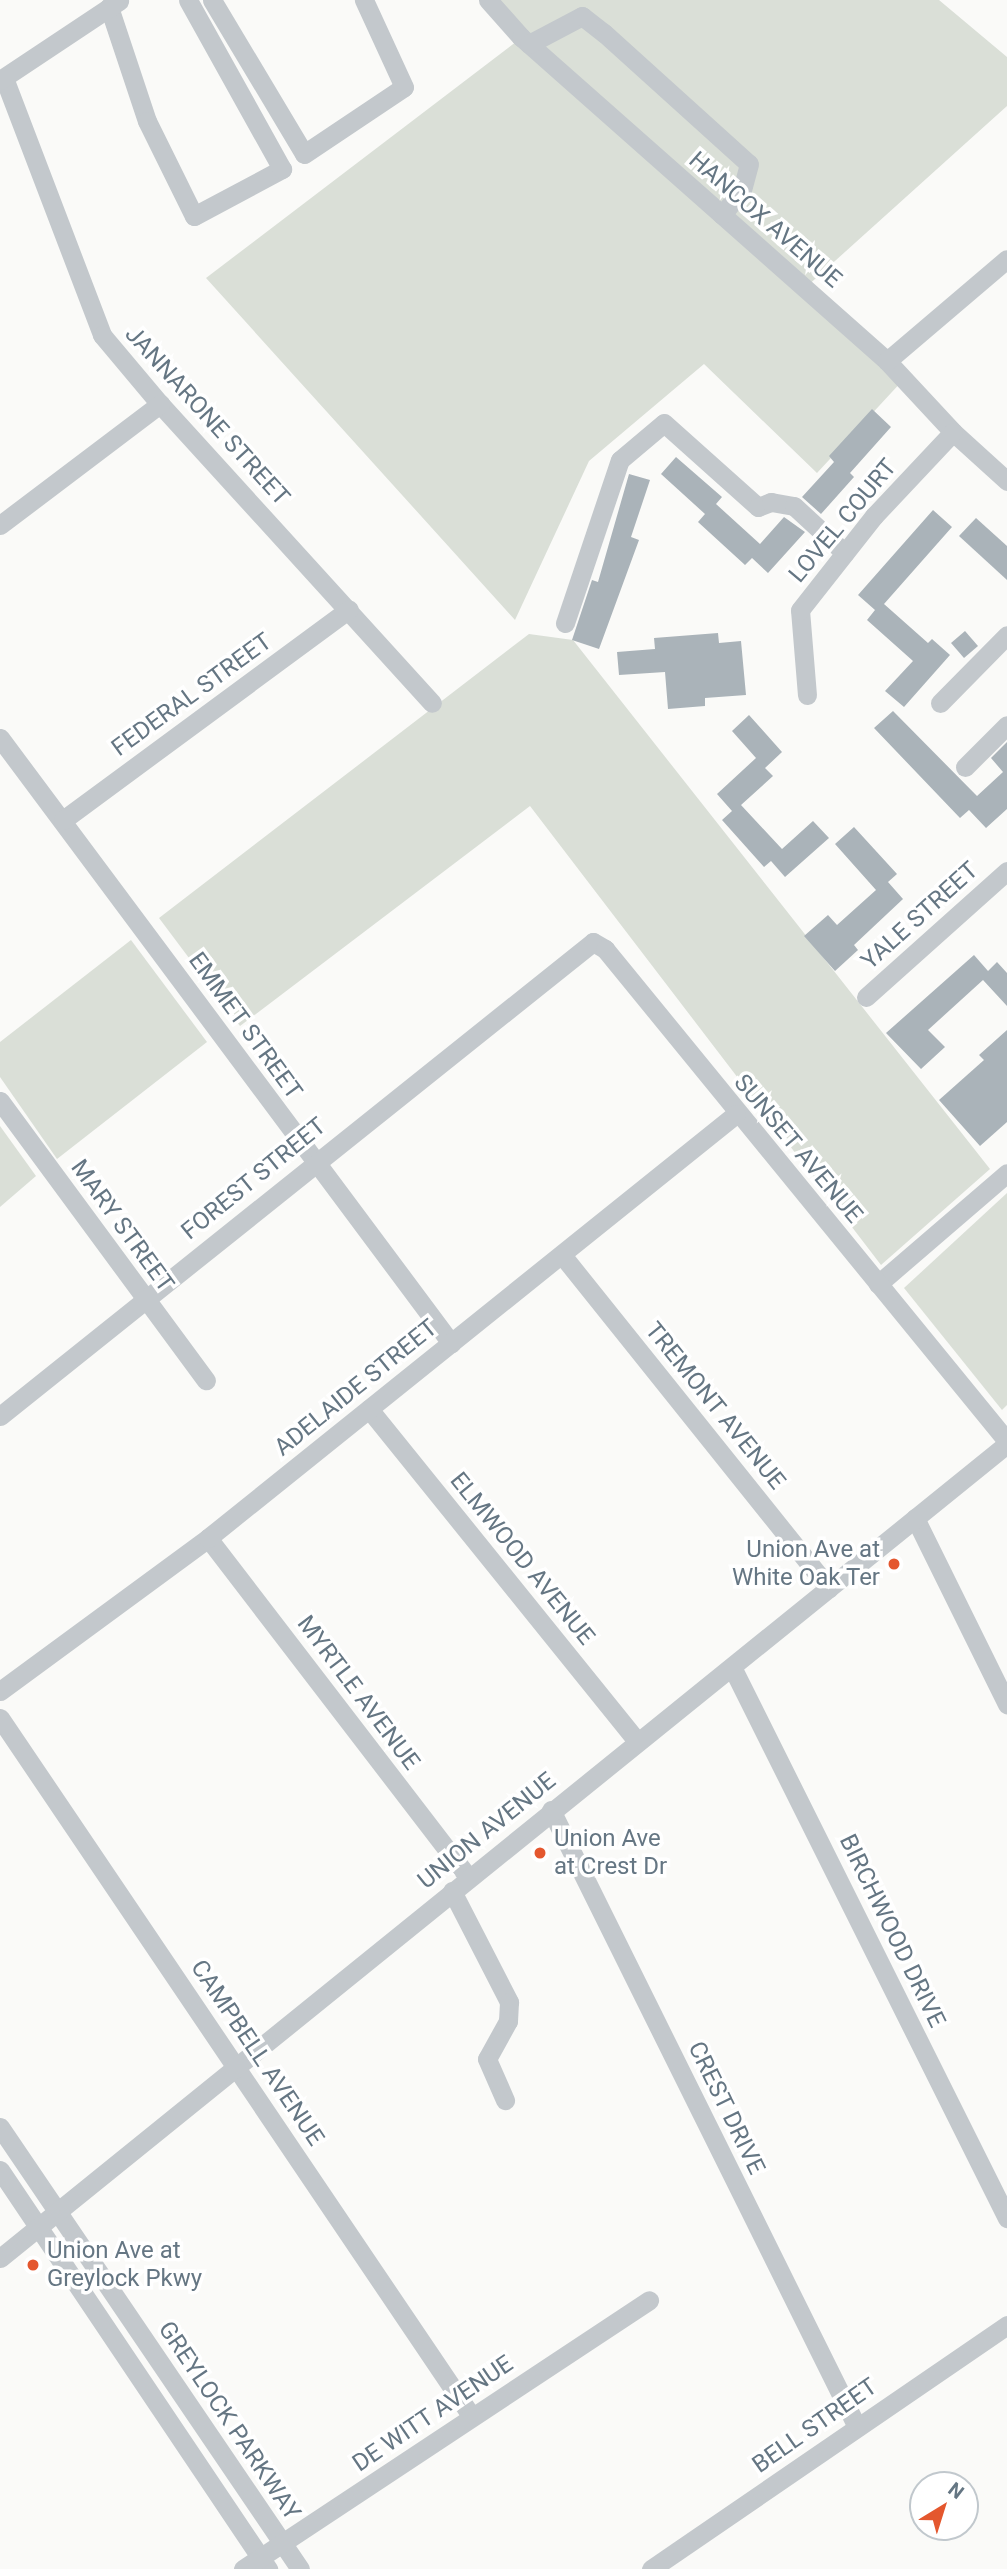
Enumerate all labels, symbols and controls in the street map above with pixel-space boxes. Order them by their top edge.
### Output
street label: HANCOX AVENUE [683,146,847,294]
street label: JANNARONE STREET [119,320,295,512]
street label: LOVEL COURT [783,453,903,589]
street label: FEDERAL STREET [106,627,278,763]
street label: YALE STREET [856,856,984,976]
street label: EMMET STREET [182,947,308,1105]
street label: SUNSET AVENUE [727,1069,869,1229]
street label: FOREST STREET [176,1112,332,1246]
street label: MARY STREET [64,1154,180,1298]
street label: ADELAIDE STREET [269,1314,443,1462]
street label: TREMONT AVENUE [639,1316,791,1496]
street label: ELMWOOD AVENUE [444,1467,600,1651]
place label: Union Ave at White Oak Ter [731,1536,880,1592]
marker: Union Ave at White Oak Ter [886,1556,902,1572]
street label: MYRTLE AVENUE [291,1610,425,1776]
street label: UNION AVENUE [412,1767,562,1895]
place label: Union Ave at Crest Dr [554,1825,667,1881]
street label: BIRCHWOOD DRIVE [833,1830,951,2032]
marker: Union Ave at Crest Dr [532,1845,548,1861]
street label: CAMPBELL AVENUE [184,1955,330,2151]
street label: CREST DRIVE [681,2037,771,2179]
place label: Union Ave at Greylock Pkwy [47,2237,202,2293]
marker: Union Ave at Greylock Pkwy [25,2257,41,2273]
street label: GREYLOCK PARKWAY [152,2316,306,2526]
street label: DE WITT AVENUE [347,2350,519,2478]
street label: BELL STREET [747,2372,883,2480]
north arrow [909,2471,979,2541]
text: N [944,2477,968,2504]

